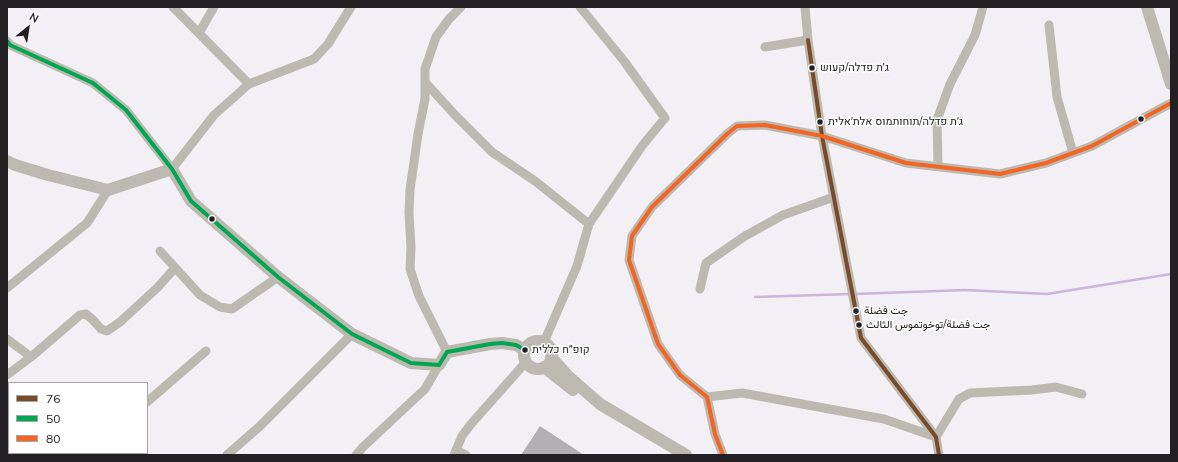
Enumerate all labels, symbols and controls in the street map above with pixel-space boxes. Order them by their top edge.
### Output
north arrow [8,8,48,48]
text: N [27,9,41,26]
place label: ג׳ת פדלה/קעוש [820,61,889,75]
marker: ג׳ת פדלה/קעוש [807,63,817,73]
unlabelled marker [1136,114,1146,124]
place label: ג׳ת פדלה/תוחותמוס אלת׳אלית [828,115,963,129]
marker: ג׳ת פדלה/תוחותמוס אלת׳אלית [815,117,825,127]
unlabelled marker [207,214,217,224]
place label: جت فضلة [864,304,908,318]
marker: جت فضلة [851,306,861,316]
place label: جت فضلة/توخوتموس الثالث [866,318,990,332]
marker: جت فضلة/توخوتموس الثالث [854,320,864,330]
place label: קופ״ח כללית [532,343,590,357]
marker: קופ״ח כללית [520,345,530,355]
legend [8,382,148,454]
text: 76 [46,391,60,406]
text: 50 [46,411,60,426]
text: 80 [46,431,60,446]

